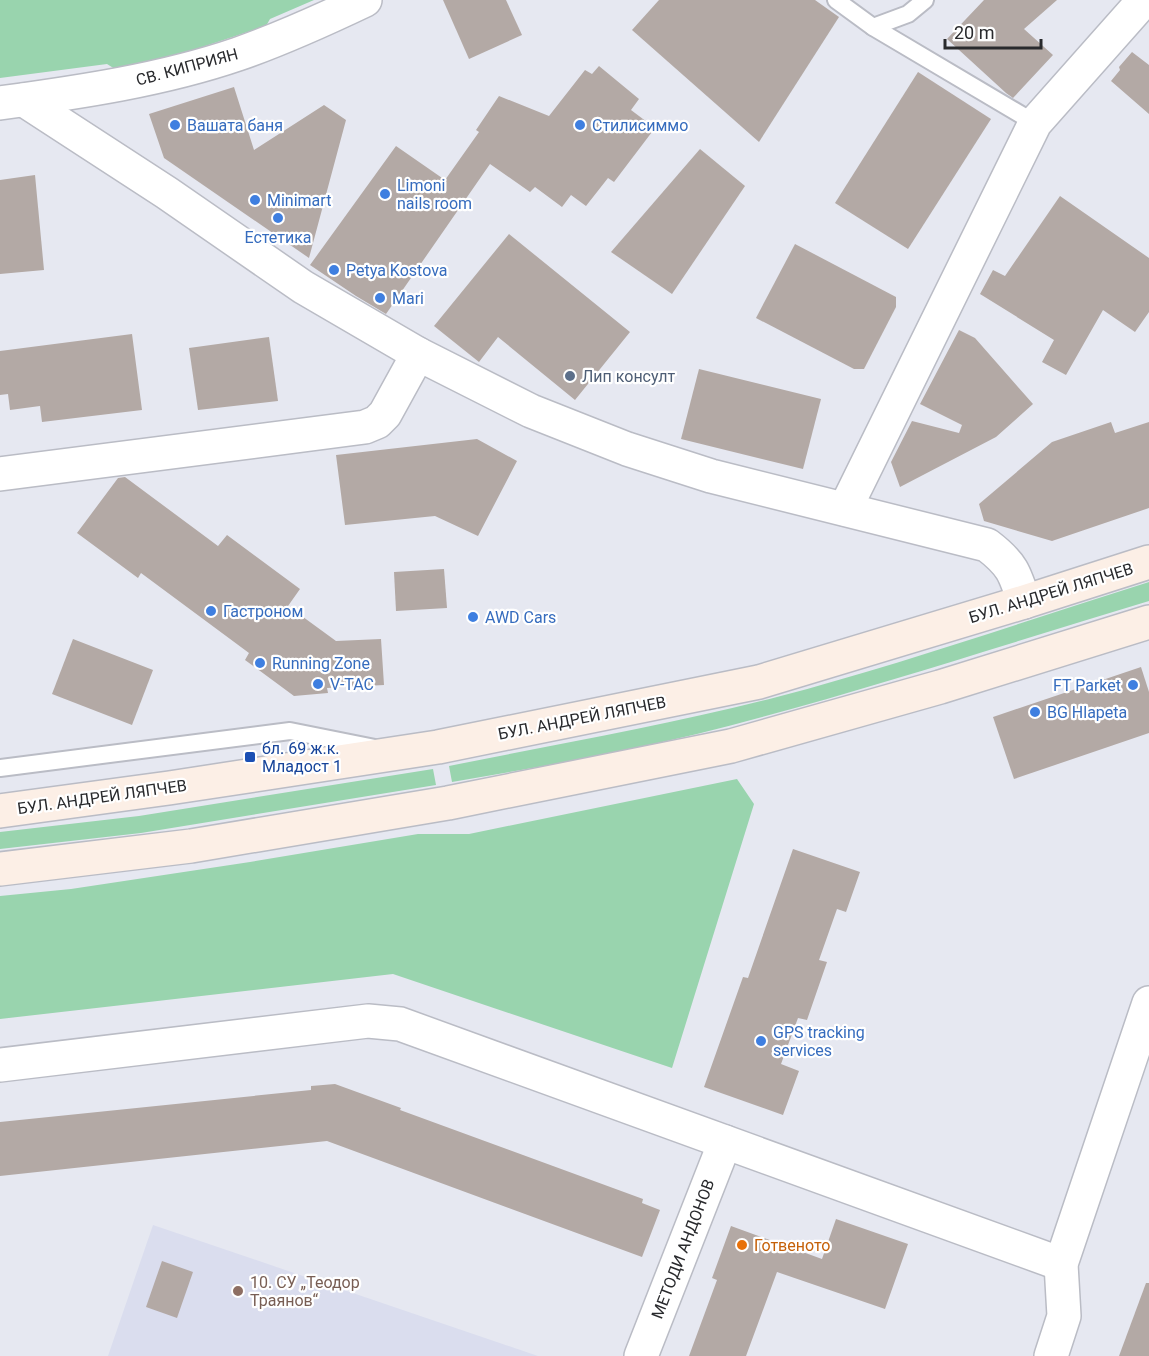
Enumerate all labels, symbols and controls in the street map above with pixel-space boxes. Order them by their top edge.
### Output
scale bar [945,12,1041,50]
text: 20 m [954,22,994,43]
street label: СВ. КИПРИЯН [134,44,240,90]
place label: Вашата баня [187,116,283,135]
place label: Стилисиммо [592,116,688,135]
marker: Вашата баня [168,118,182,132]
marker: Стилисиммо [573,118,587,132]
place label: Limoni nails room [397,176,472,213]
marker: Limoni nails room [378,187,392,201]
place label: Minimart [267,191,331,210]
marker: Minimart [248,193,262,207]
marker: Естетика [271,211,285,225]
place label: Естетика [244,228,312,247]
place label: Petya Kostova [346,261,447,280]
marker: Petya Kostova [327,263,341,277]
place label: Mari [392,289,424,308]
marker: Mari [373,291,387,305]
place label: Лип консулт [582,367,675,386]
marker: Лип консулт [563,369,577,383]
street label: БУЛ. АНДРЕЙ ЛЯПЧЕВ [967,559,1135,627]
place label: Гастроном [223,602,303,621]
marker: Гастроном [204,604,218,618]
place label: AWD Cars [485,608,556,627]
marker: AWD Cars [466,610,480,624]
place label: Running Zone [272,654,370,673]
marker: Running Zone [253,656,267,670]
place label: V-TAC [330,675,374,694]
place label: FT Parket [1053,676,1121,695]
marker: V-TAC [311,677,325,691]
marker: FT Parket [1126,678,1140,692]
street label: БУЛ. АНДРЕЙ ЛЯПЧЕВ [496,692,668,744]
place label: BG Hlapeta [1047,703,1127,722]
marker: BG Hlapeta [1028,705,1042,719]
place label: бл. 69 ж.к. Младост 1 [262,739,342,776]
marker: бл. 69 ж.к. Младост 1 [243,750,257,764]
street label: БУЛ. АНДРЕЙ ЛЯПЧЕВ [16,776,188,818]
place label: GPS tracking services [773,1023,865,1060]
marker: GPS tracking services [754,1034,768,1048]
street label: МЕТОДИ АНДОНОВ [648,1176,718,1321]
place label: Готвеното [754,1236,830,1255]
marker: Готвеното [735,1238,749,1252]
place label: 10. СУ „Теодор Траянов“ [250,1273,360,1310]
marker: 10. СУ „Теодор Траянов“ [231,1284,245,1298]

